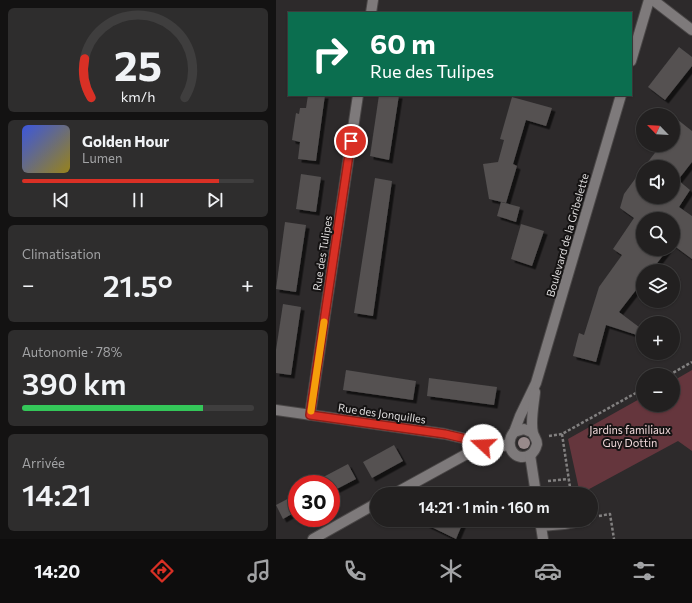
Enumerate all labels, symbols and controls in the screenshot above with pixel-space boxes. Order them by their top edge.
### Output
text: 60 m [370,26,436,60]
icon: right [304,28,356,80]
text: 25 [114,39,162,90]
text: Rue des Tulipes [370,60,494,82]
text: km/h [121,87,155,105]
north arrow [636,108,680,152]
map controls [636,108,680,412]
pin [334,124,368,158]
icon: arrive [340,130,362,152]
text: Golden Hour [82,132,169,150]
text: Lumen [82,150,122,166]
button: sound [636,160,680,204]
street label: Boulevard de la Gribelette [543,172,591,298]
icon: previous [50,189,72,211]
icon: pause [127,189,149,211]
icon: next [204,189,226,211]
button: search [636,212,680,256]
street label: Rue des Tulipes [310,215,334,291]
text: Climatisation [22,246,101,262]
button: layers [636,264,680,308]
text: 21.5° [103,266,173,303]
text: − [22,271,35,298]
text: + [241,271,254,298]
button: + [636,316,680,360]
text: Autonomie · 78% [22,344,122,360]
text: 390 km [22,364,126,401]
button: − [636,368,680,412]
street label: Rue des Jonquilles [337,400,427,427]
park label: Jardins familiaux Guy Dottin [589,423,671,449]
position arrow [462,424,504,466]
text: Arrivée [22,455,65,471]
text: 14:21 [22,475,92,512]
speed limit sign: 30 [288,475,340,527]
text: 14:21 · 1 min · 160 m [419,498,549,516]
icon: directions [148,557,176,585]
icon: music [245,557,273,585]
icon: phone [341,557,369,585]
icon: climate [437,557,465,585]
icon: car [534,557,562,585]
icon: filters [630,557,658,585]
text: 14:20 [34,560,80,582]

